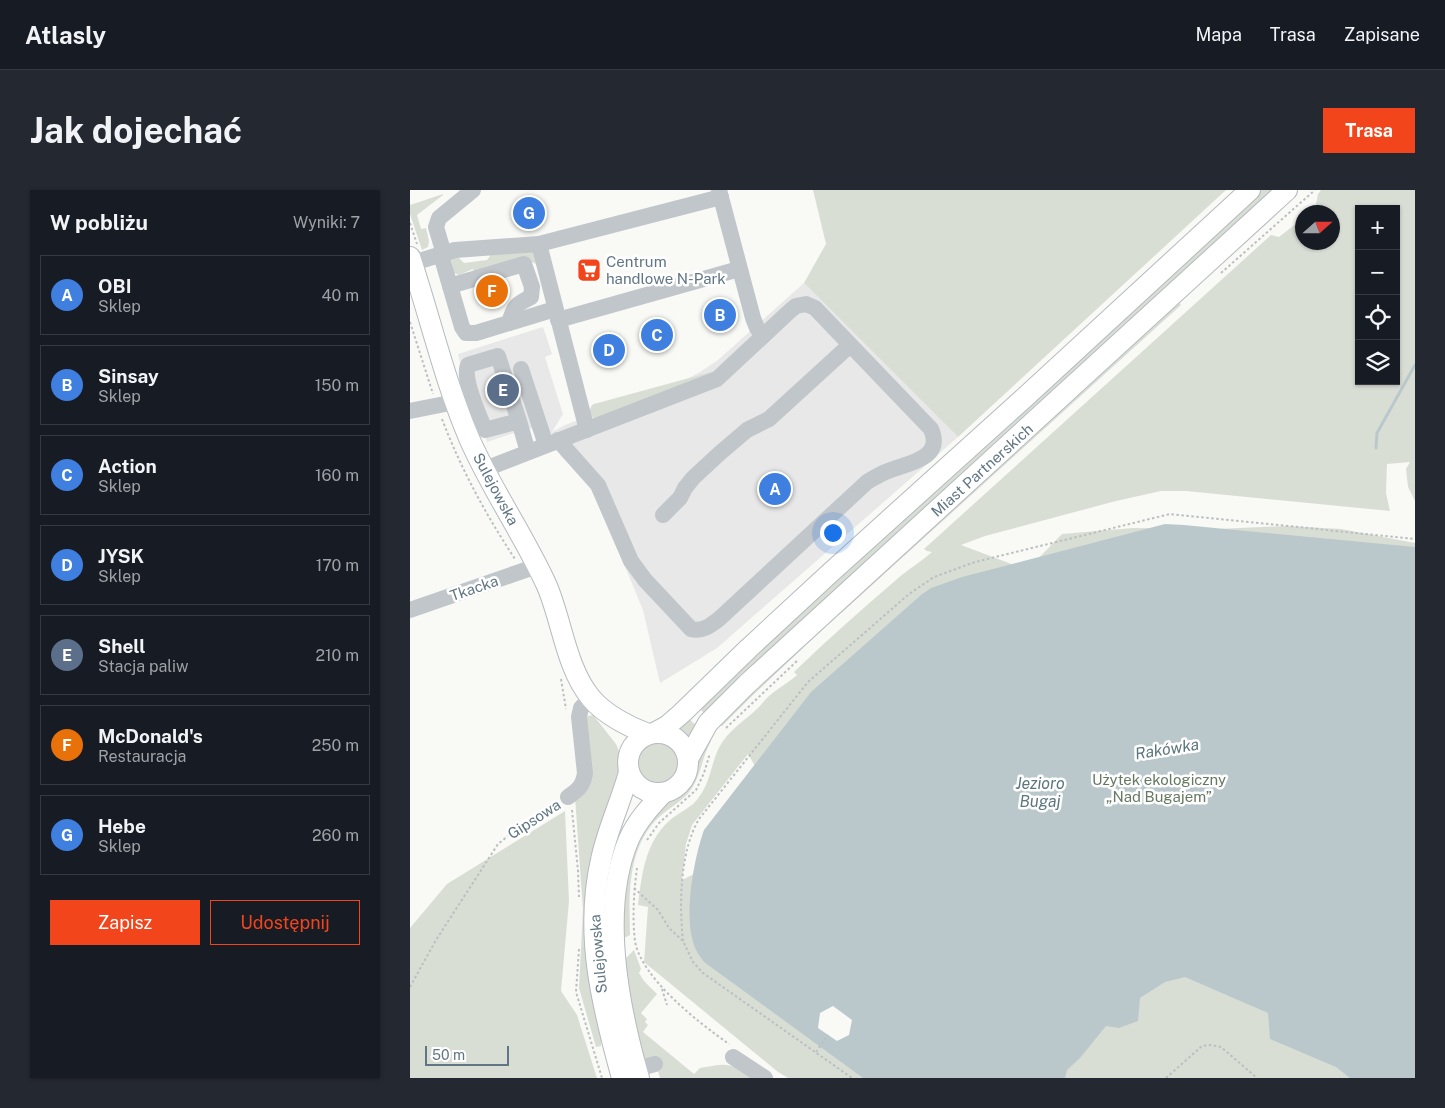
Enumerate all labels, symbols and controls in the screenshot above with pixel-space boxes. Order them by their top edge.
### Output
text: Atlasly [25,21,106,49]
text: Mapa [1195,24,1242,45]
text: Trasa [1270,24,1316,45]
text: Zapisane [1344,24,1420,45]
button: Trasa [1323,108,1415,153]
text: Jak dojechać [30,110,242,151]
pin: G [513,194,545,232]
north arrow [1295,205,1340,250]
map controls [1355,205,1400,385]
button: + [1355,205,1400,250]
text: W pobliżu [50,210,148,235]
text: Wyniki: 7 [293,213,360,232]
button: − [1355,250,1400,295]
place label: Centrum handlowe N-Park [606,253,726,287]
supermarket icon: Centrum handlowe N-Park [576,257,602,283]
pin: F [476,272,508,310]
text: OBI [98,275,132,297]
text: A [61,286,73,305]
text: 40 m [321,286,359,305]
button: locate [1355,295,1400,340]
pin: B [704,296,736,334]
text: Sklep [98,297,141,316]
pin: C [641,316,673,354]
pin: D [593,331,625,369]
button: layers [1355,340,1400,385]
text: Sinsay [98,365,159,387]
pin: E [487,371,519,409]
text: B [62,376,72,395]
text: 150 m [315,376,359,395]
text: Sklep [98,387,141,406]
street label: Miast Partnerskich [928,420,1036,520]
street label: Sulejowska [470,450,522,528]
text: Action [98,455,157,477]
text: C [61,466,73,485]
text: 160 m [315,466,359,485]
pin: A [759,470,791,508]
text: Sklep [98,477,141,496]
your location [820,520,846,546]
text: JYSK [98,545,144,567]
text: D [61,556,73,575]
text: 170 m [316,556,359,575]
text: Sklep [98,567,141,586]
street label: Tkacka [448,572,500,604]
text: Shell [98,635,146,657]
text: E [62,646,72,665]
text: 210 m [315,646,359,665]
text: Stacja paliw [98,657,189,676]
text: McDonald's [98,725,203,747]
water label: Rakówka [1134,735,1200,763]
text: F [62,736,72,755]
text: 250 m [312,736,359,755]
text: Restauracja [98,747,186,766]
park label: Użytek ekologiczny „Nad Bugajem” [1092,771,1226,805]
water label: Jezioro Bugaj [1015,774,1065,811]
street label: Gipsowa [504,796,564,842]
text: Hebe [98,815,146,837]
text: G [61,826,73,845]
text: 260 m [312,826,359,845]
text: Sklep [98,837,141,856]
button: Zapisz [50,900,200,945]
button: Udostępnij [210,900,360,945]
street label: Sulejowska [586,914,610,994]
scale bar [425,1043,509,1066]
text: 50 m [432,1047,465,1063]

